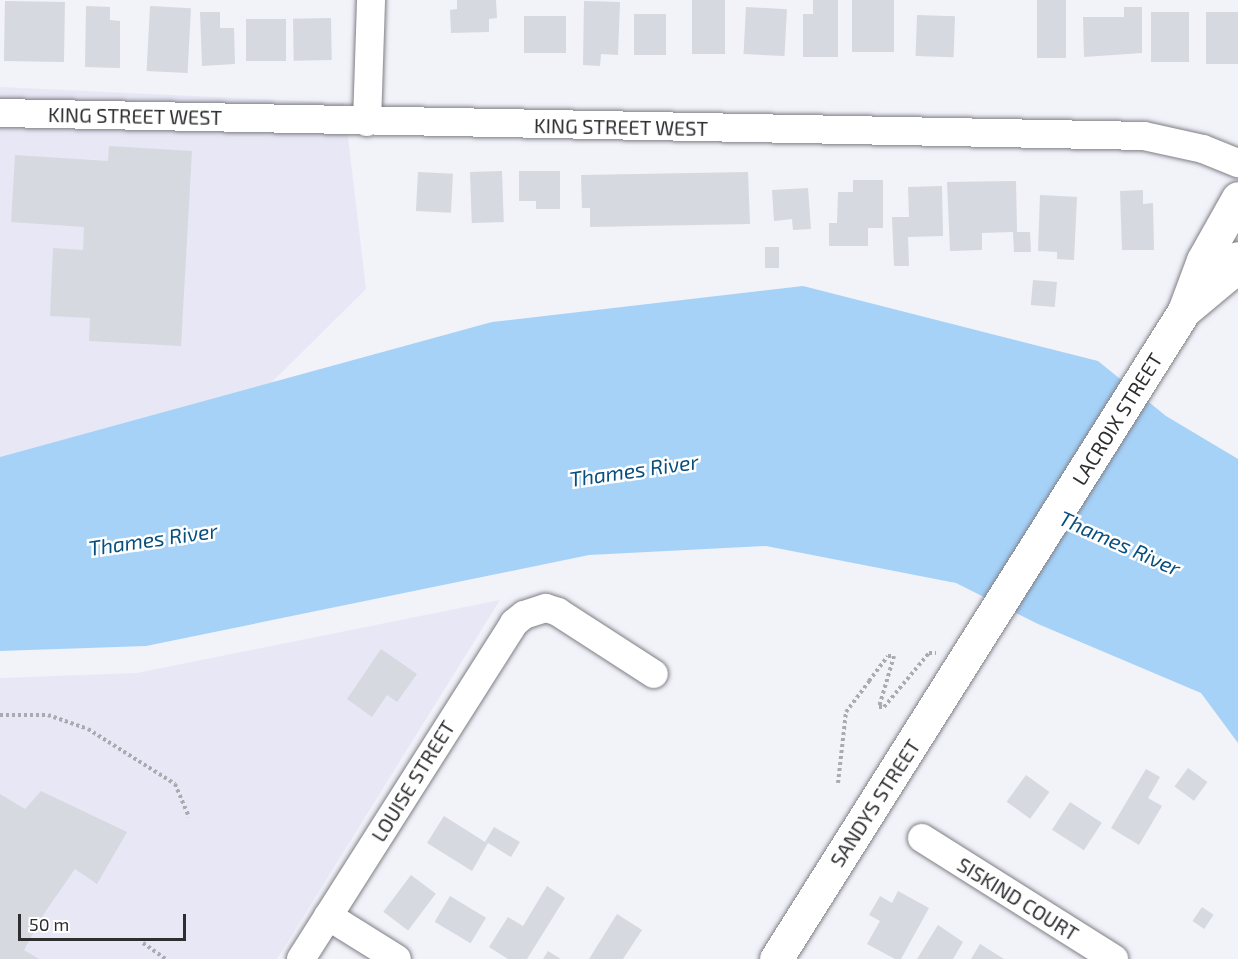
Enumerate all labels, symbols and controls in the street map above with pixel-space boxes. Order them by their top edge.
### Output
street label: KING STREET WEST [47,102,223,130]
street label: KING STREET WEST [533,113,709,141]
street label: LACROIX STREET [1067,349,1167,489]
water label: Thames River [568,448,700,492]
water label: Thames River [1055,505,1185,581]
water label: Thames River [87,517,219,561]
street label: LOUISE STREET [366,716,460,846]
street label: SANDYS STREET [825,735,925,871]
street label: SISKIND COURT [953,852,1083,946]
scale bar [21,902,189,940]
text: 50 m [29,913,69,935]

